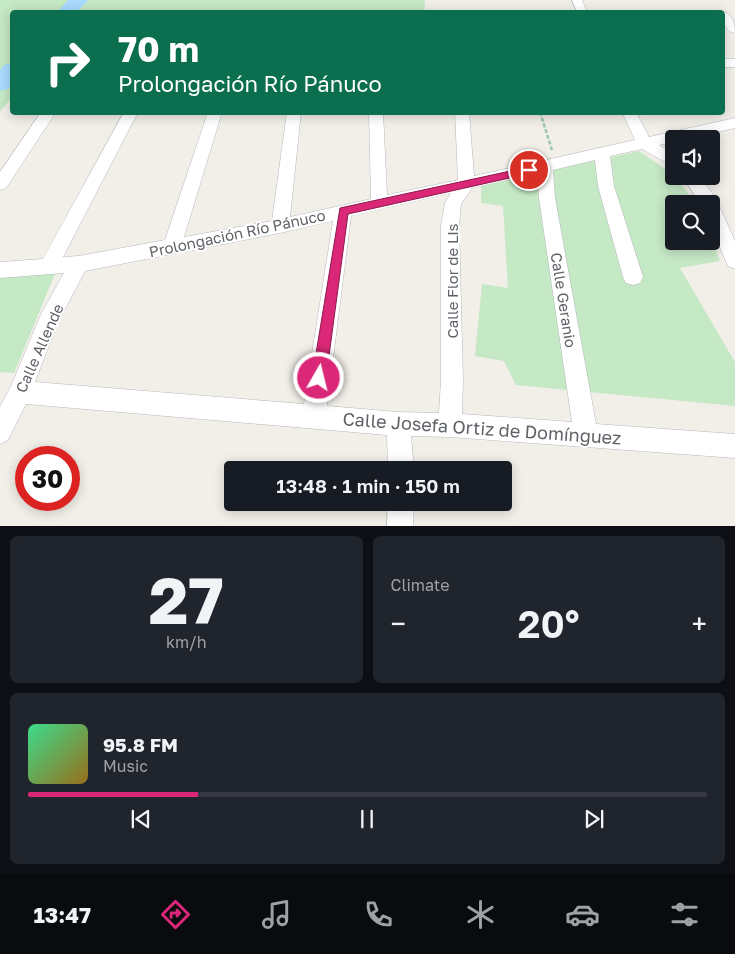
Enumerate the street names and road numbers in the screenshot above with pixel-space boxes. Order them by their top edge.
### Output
street label: Prolongación Río Pánuco [147,205,327,261]
street label: Calle Flor de Lis [443,223,461,338]
street label: Calle Geranio [548,251,580,349]
street label: Calle Allende [11,300,67,395]
street label: Calle Josefa Ortiz de Domínguez [342,407,622,449]

